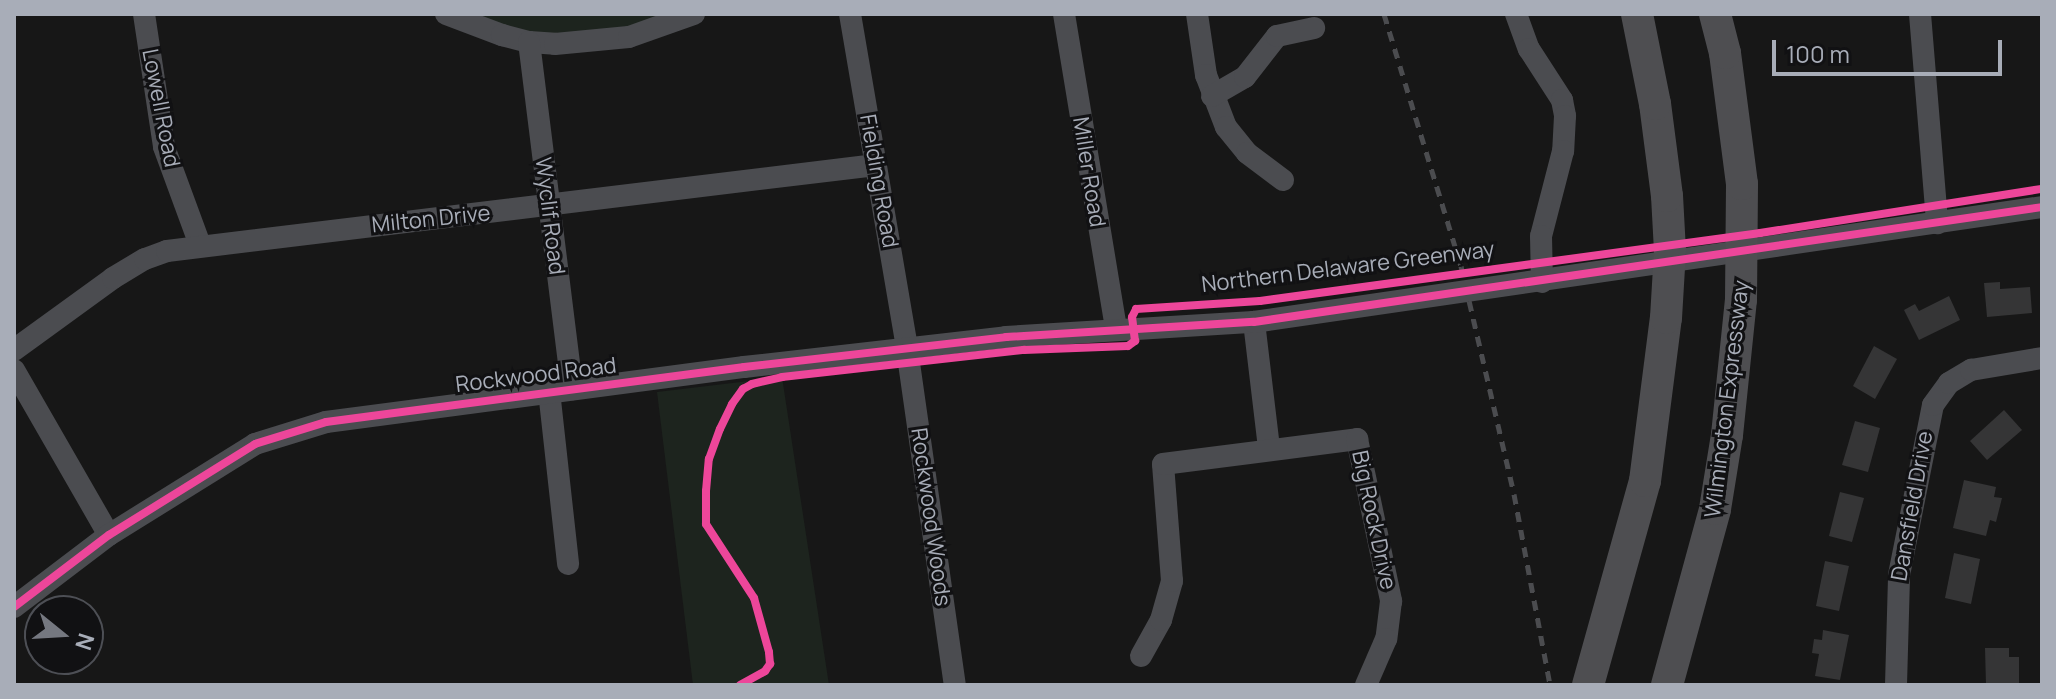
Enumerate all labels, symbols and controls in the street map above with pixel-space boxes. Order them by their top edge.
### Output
scale bar [1776,24,2006,74]
text: 100 m [1786,37,1850,70]
street label: Lowell Road [137,47,185,169]
street label: Fielding Road [854,112,904,250]
street label: Miller Road [1067,115,1111,229]
street label: Wyclif Road [530,156,570,276]
street label: Milton Drive [370,200,492,238]
street label: Northern Delaware Greenway [1200,236,1496,298]
street label: Wilmington Expressway [1699,279,1755,519]
street label: Rockwood Road [454,352,618,398]
street label: Rockwood Woods [905,426,957,608]
street label: Dansfield Drive [1886,429,1938,583]
street label: Big Rock Drive [1346,448,1402,592]
north arrow [24,595,104,675]
text: N [68,630,102,654]

